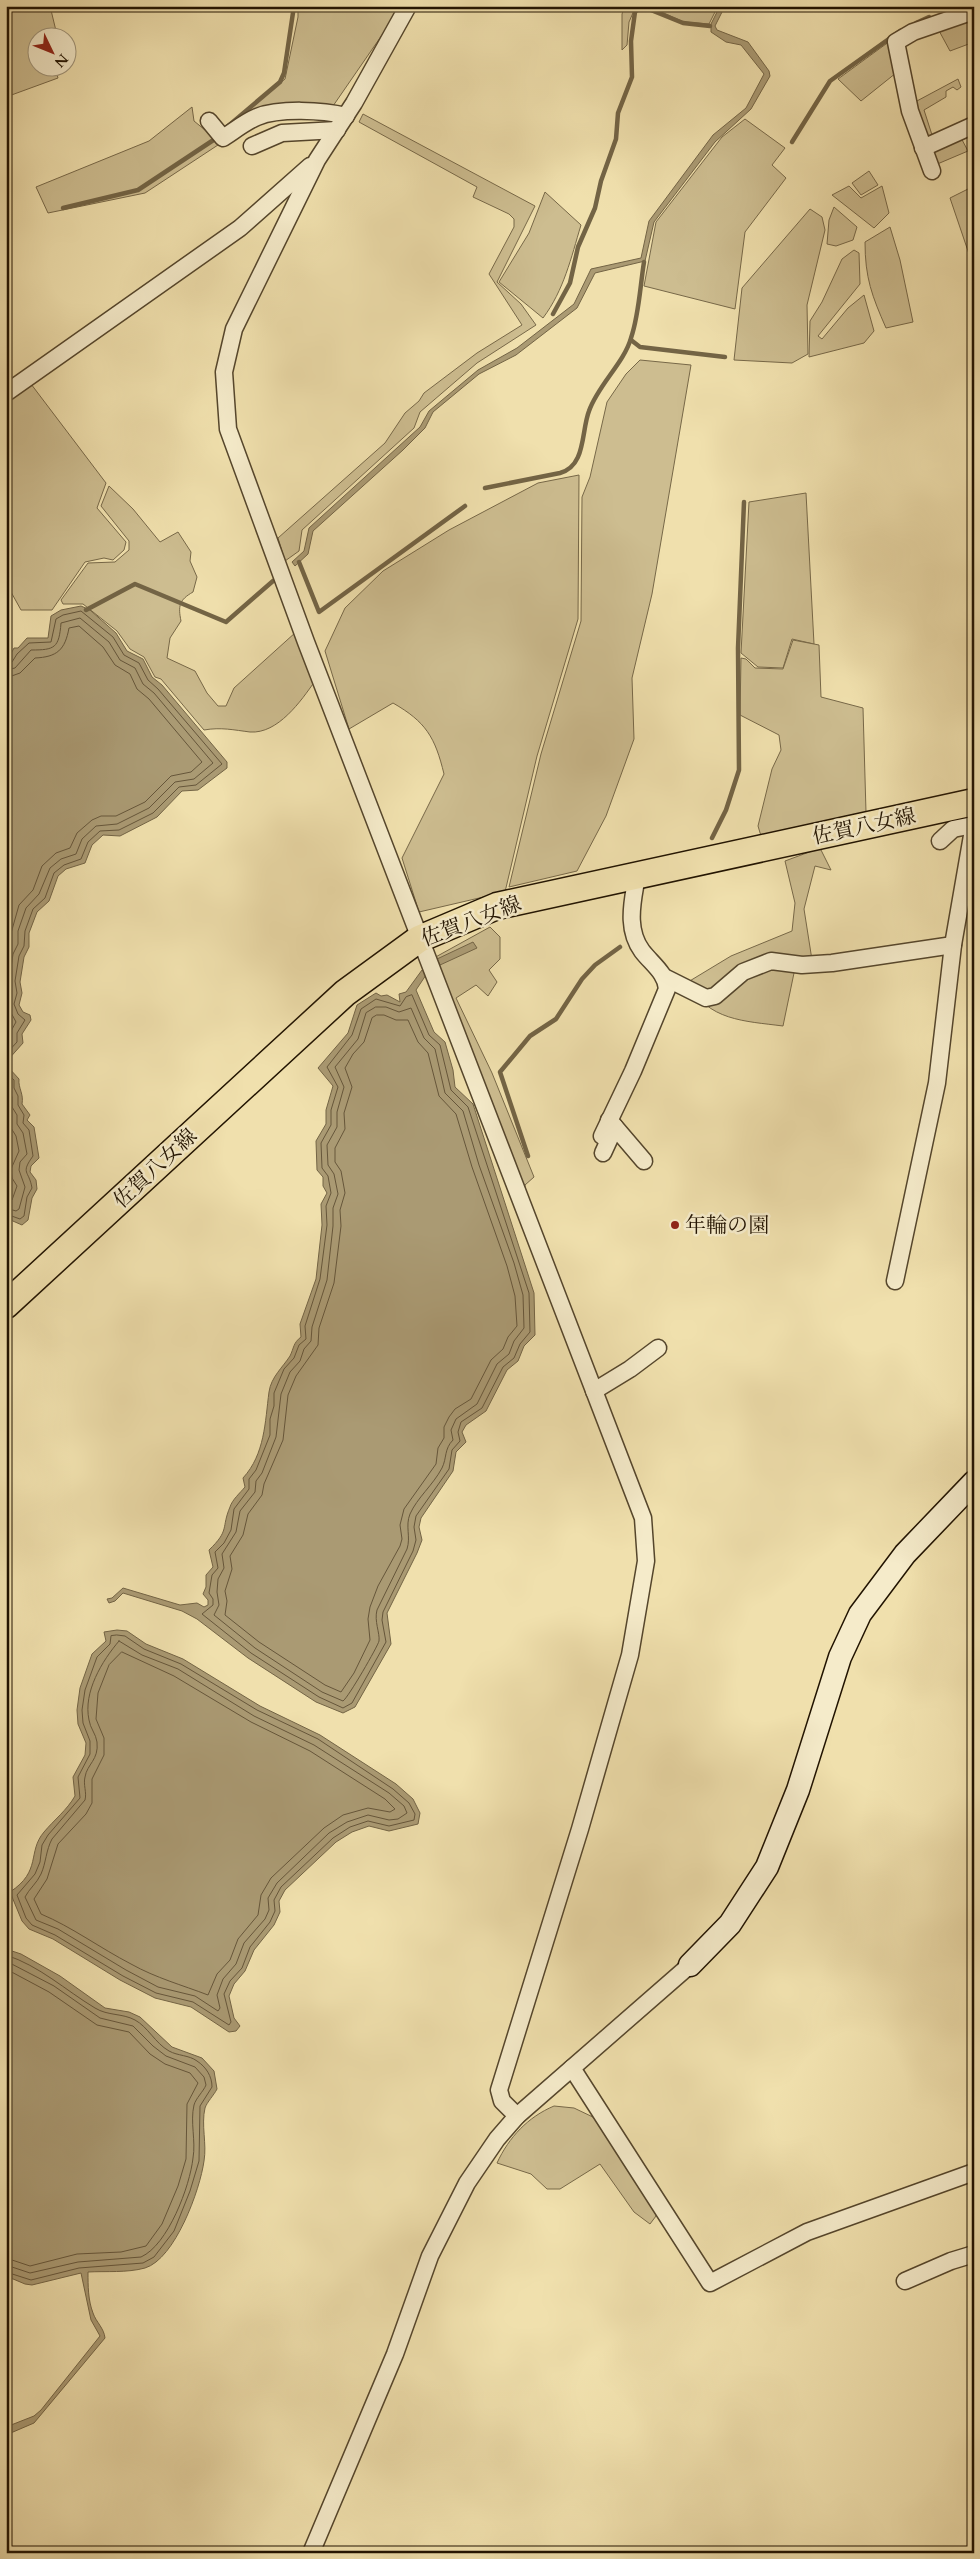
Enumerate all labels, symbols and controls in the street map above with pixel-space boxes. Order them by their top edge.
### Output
north arrow [28,28,78,78]
text: N [50,50,72,71]
street label: 佐賀八女線 [810,801,918,852]
street label: 佐賀八女線 [417,889,525,954]
street label: 佐賀八女線 [107,1122,204,1215]
place label: 年輪の園 [685,1211,769,1240]
marker: 年輪の園 [669,1219,681,1231]

